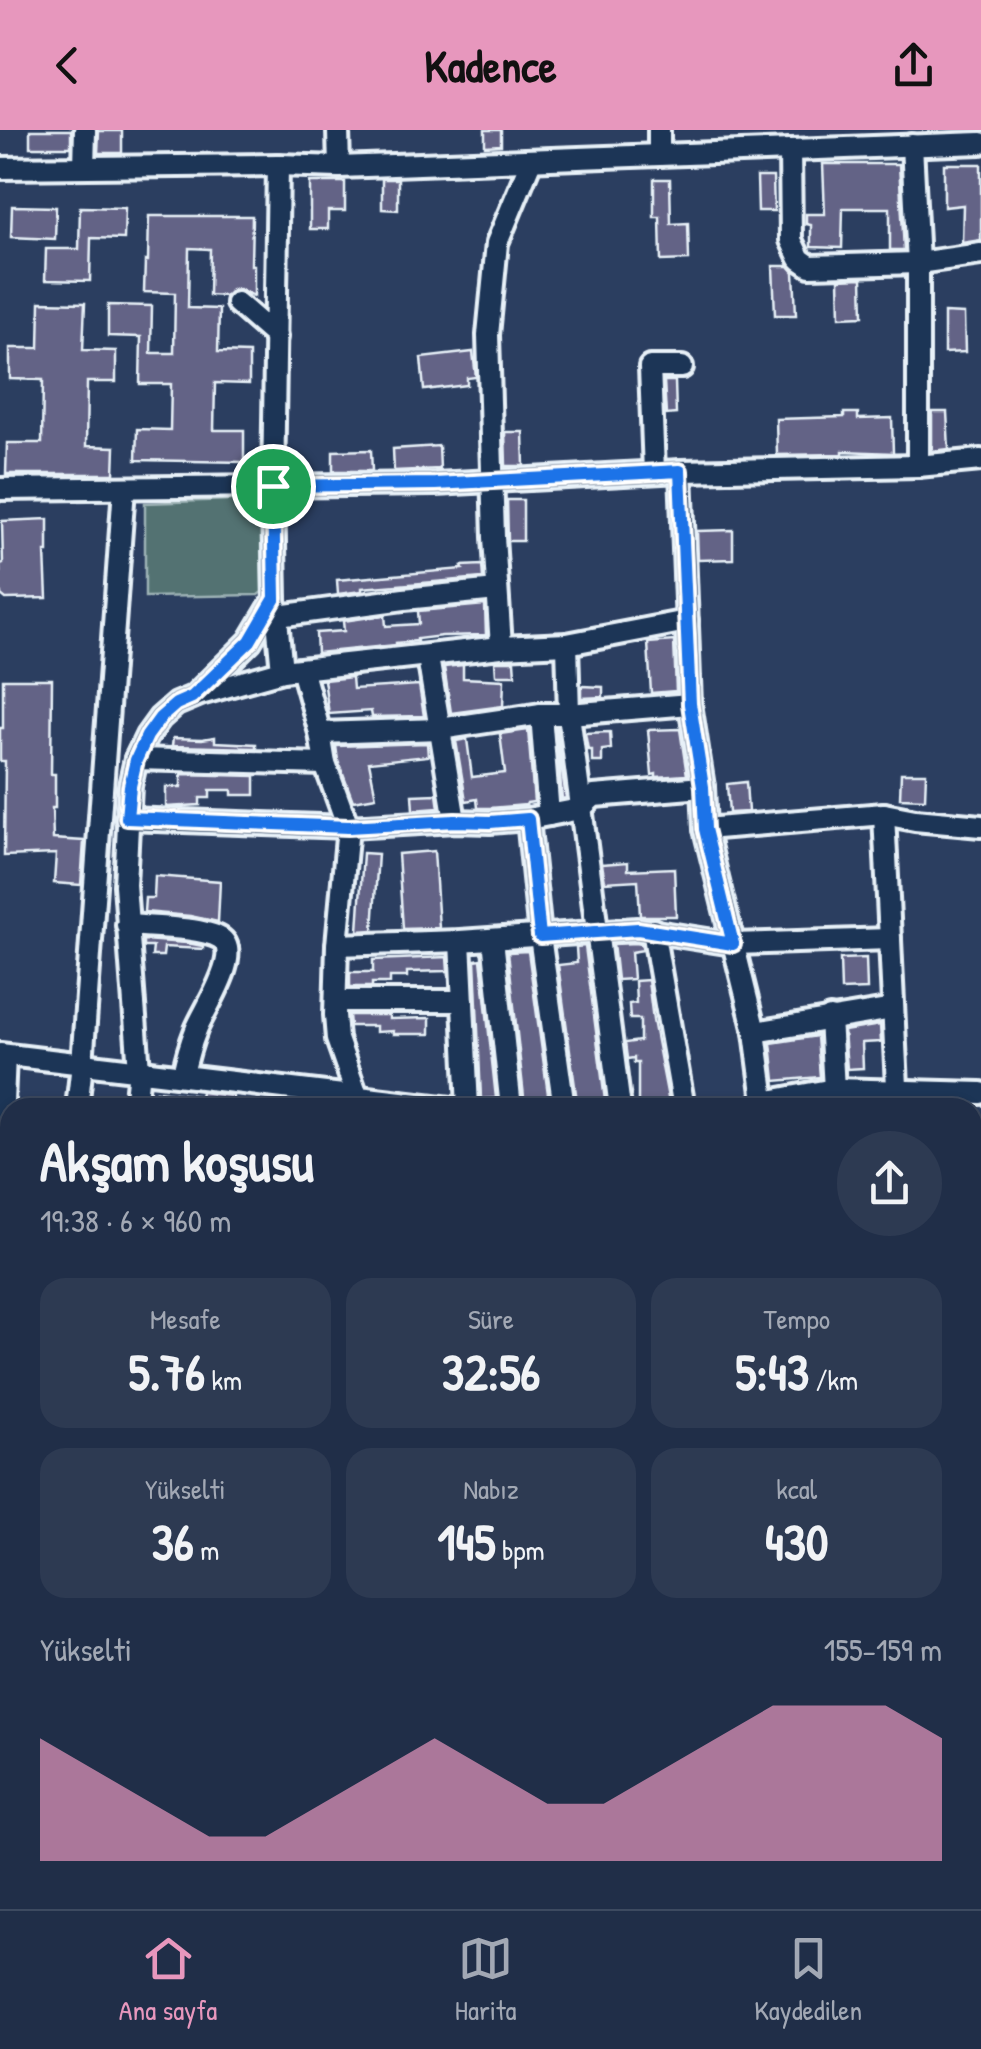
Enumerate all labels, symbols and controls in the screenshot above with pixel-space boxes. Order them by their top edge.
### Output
text: Kadence [424,35,557,96]
icon: back [40,38,95,93]
icon: share [886,38,941,93]
pin [231,444,316,529]
icon: arrive [246,459,301,514]
text: Akşam koşusu [40,1124,314,1198]
button: share [837,1131,942,1236]
text: 19:38 · 6 × 960 m [40,1199,231,1242]
text: Mesafe [150,1300,221,1338]
text: Süre [468,1300,514,1338]
text: Tempo [763,1300,830,1338]
text: 5.76 [128,1338,205,1406]
text: 32:56 [442,1338,540,1406]
text: 5:43 [735,1338,809,1406]
text: km [205,1361,242,1399]
text: /km [809,1361,858,1399]
text: Yükselti [145,1470,226,1508]
text: Nabız [463,1470,519,1508]
text: kcal [776,1470,817,1508]
text: 36 [151,1508,194,1576]
text: 145 [437,1508,496,1576]
text: 430 [765,1508,828,1576]
text: m [194,1531,219,1569]
text: bpm [496,1531,545,1569]
text: Yükselti [40,1628,132,1671]
text: 155–159 m [824,1628,942,1671]
tab: Ana sayfa [119,1931,217,2029]
tab: Harita [455,1931,517,2029]
tab: Kaydedilen [754,1931,862,2029]

